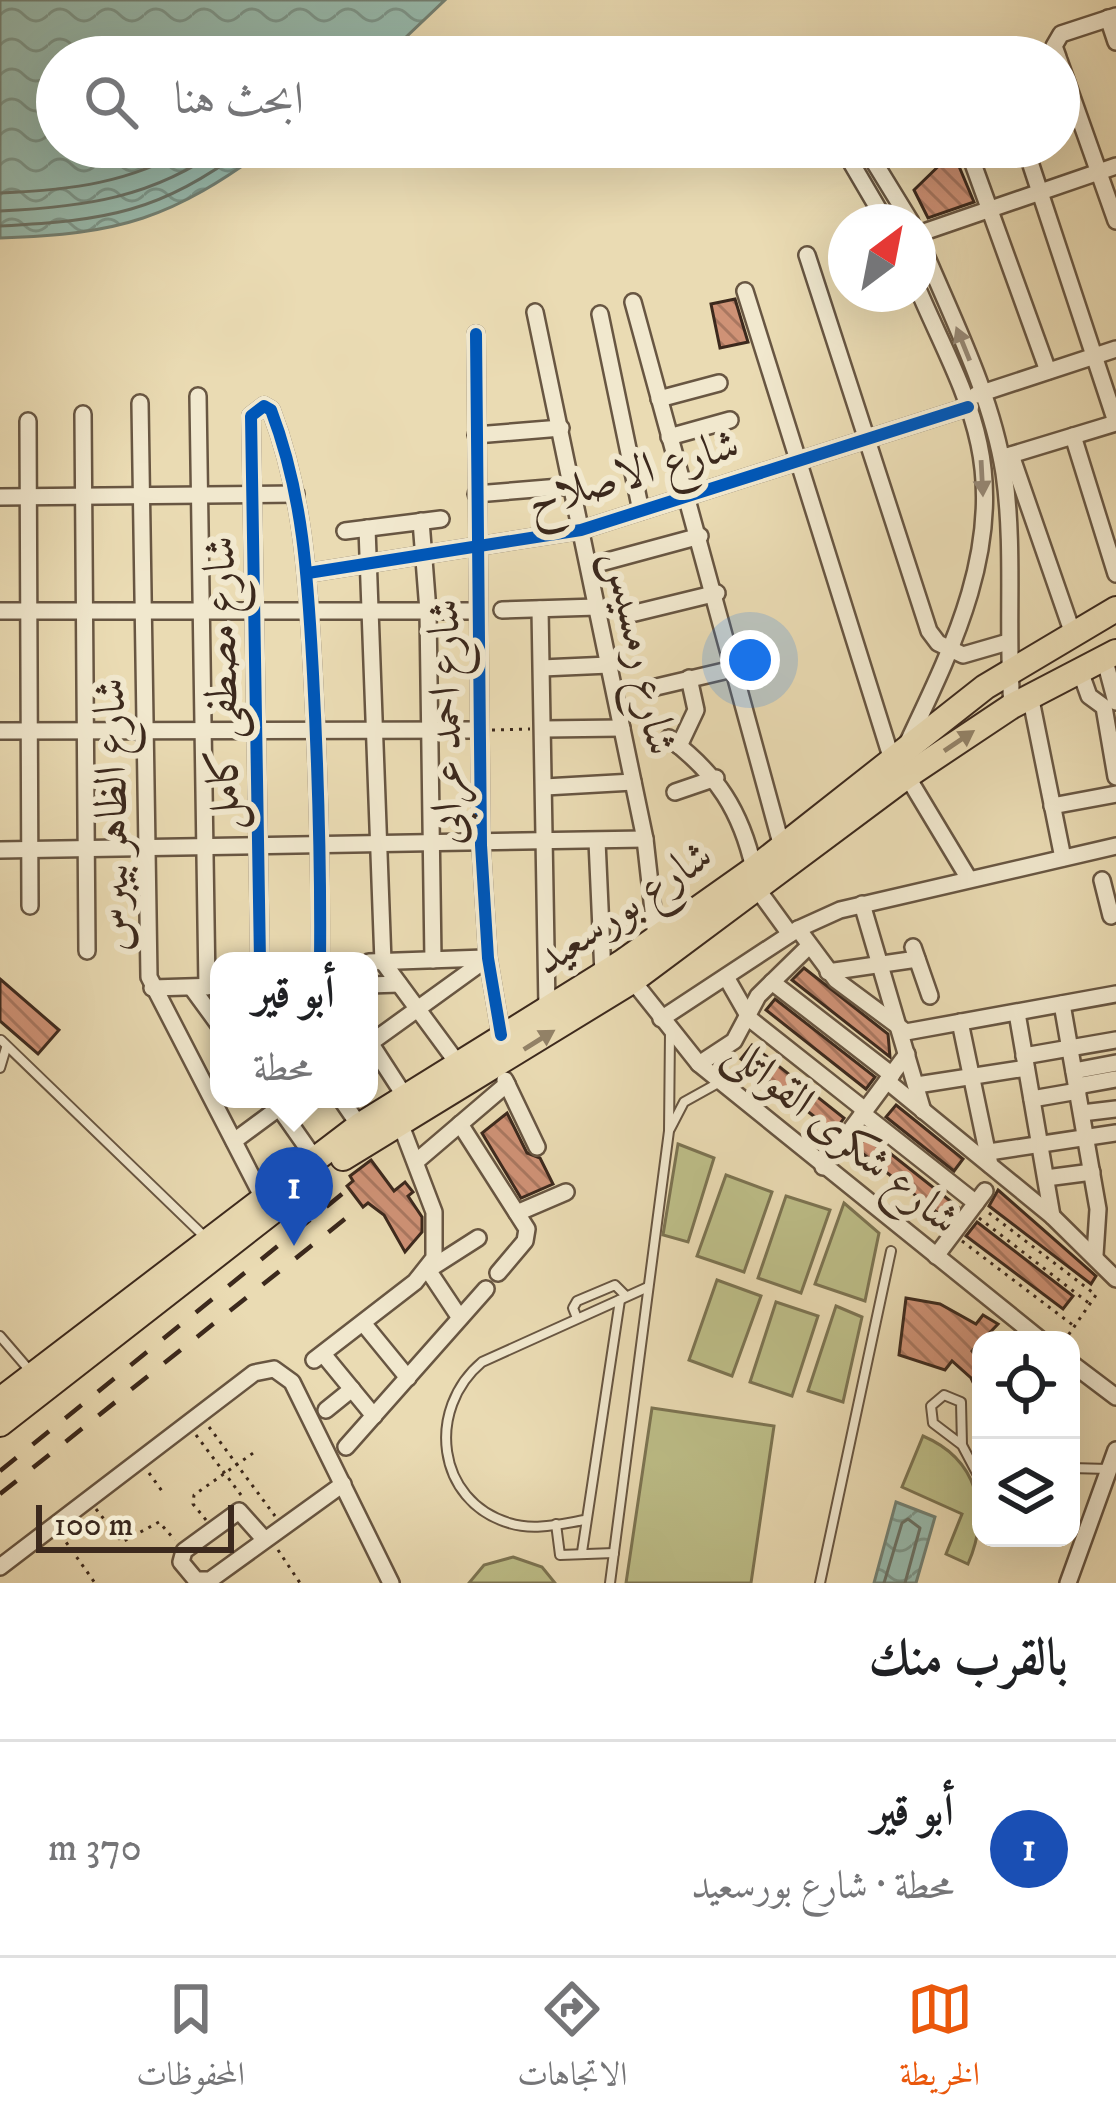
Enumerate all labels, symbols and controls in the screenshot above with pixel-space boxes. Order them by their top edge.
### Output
search box [36,36,1080,168]
icon: search [78,69,144,135]
text: ابحث هنا [174,72,304,128]
north arrow [828,204,936,312]
one-way arrow [953,326,972,362]
street label: شارع الاصلاح [520,417,748,541]
one-way arrow [973,460,992,498]
street label: شارع مصطفى كامل [192,535,261,830]
street label: شارع رمسيس [584,545,689,762]
street label: شارع احمد عرابى [417,598,484,846]
your location [720,630,780,690]
street label: شارع الظاهر بيبرس [83,677,150,952]
one-way arrow [943,731,975,754]
street label: شارع بورسعيد [523,828,728,995]
popup [210,952,378,1108]
text: أبو قير [253,966,335,1022]
street label: شارع شكرى القواتلى [709,1025,971,1253]
one-way arrow [522,1030,555,1052]
text: محطة [253,1044,313,1093]
pin: 1 [255,1147,333,1246]
map controls [972,1331,1080,1547]
button: locate [972,1331,1080,1439]
button: layers [972,1439,1080,1547]
scale bar [36,1499,234,1552]
text: 100 m [54,1505,133,1546]
text: بالقرب منك [869,1627,1068,1691]
text: أبو قير [872,1784,954,1840]
text: 370 m [48,1824,142,1873]
text: 1 [1022,1824,1036,1873]
text: محطة · شارع بورسعيد [691,1862,954,1911]
tab: المحفوظات [136,1976,245,2106]
tab: الاتجاهات [517,1976,627,2106]
tab: الخريطة [900,1976,980,2106]

